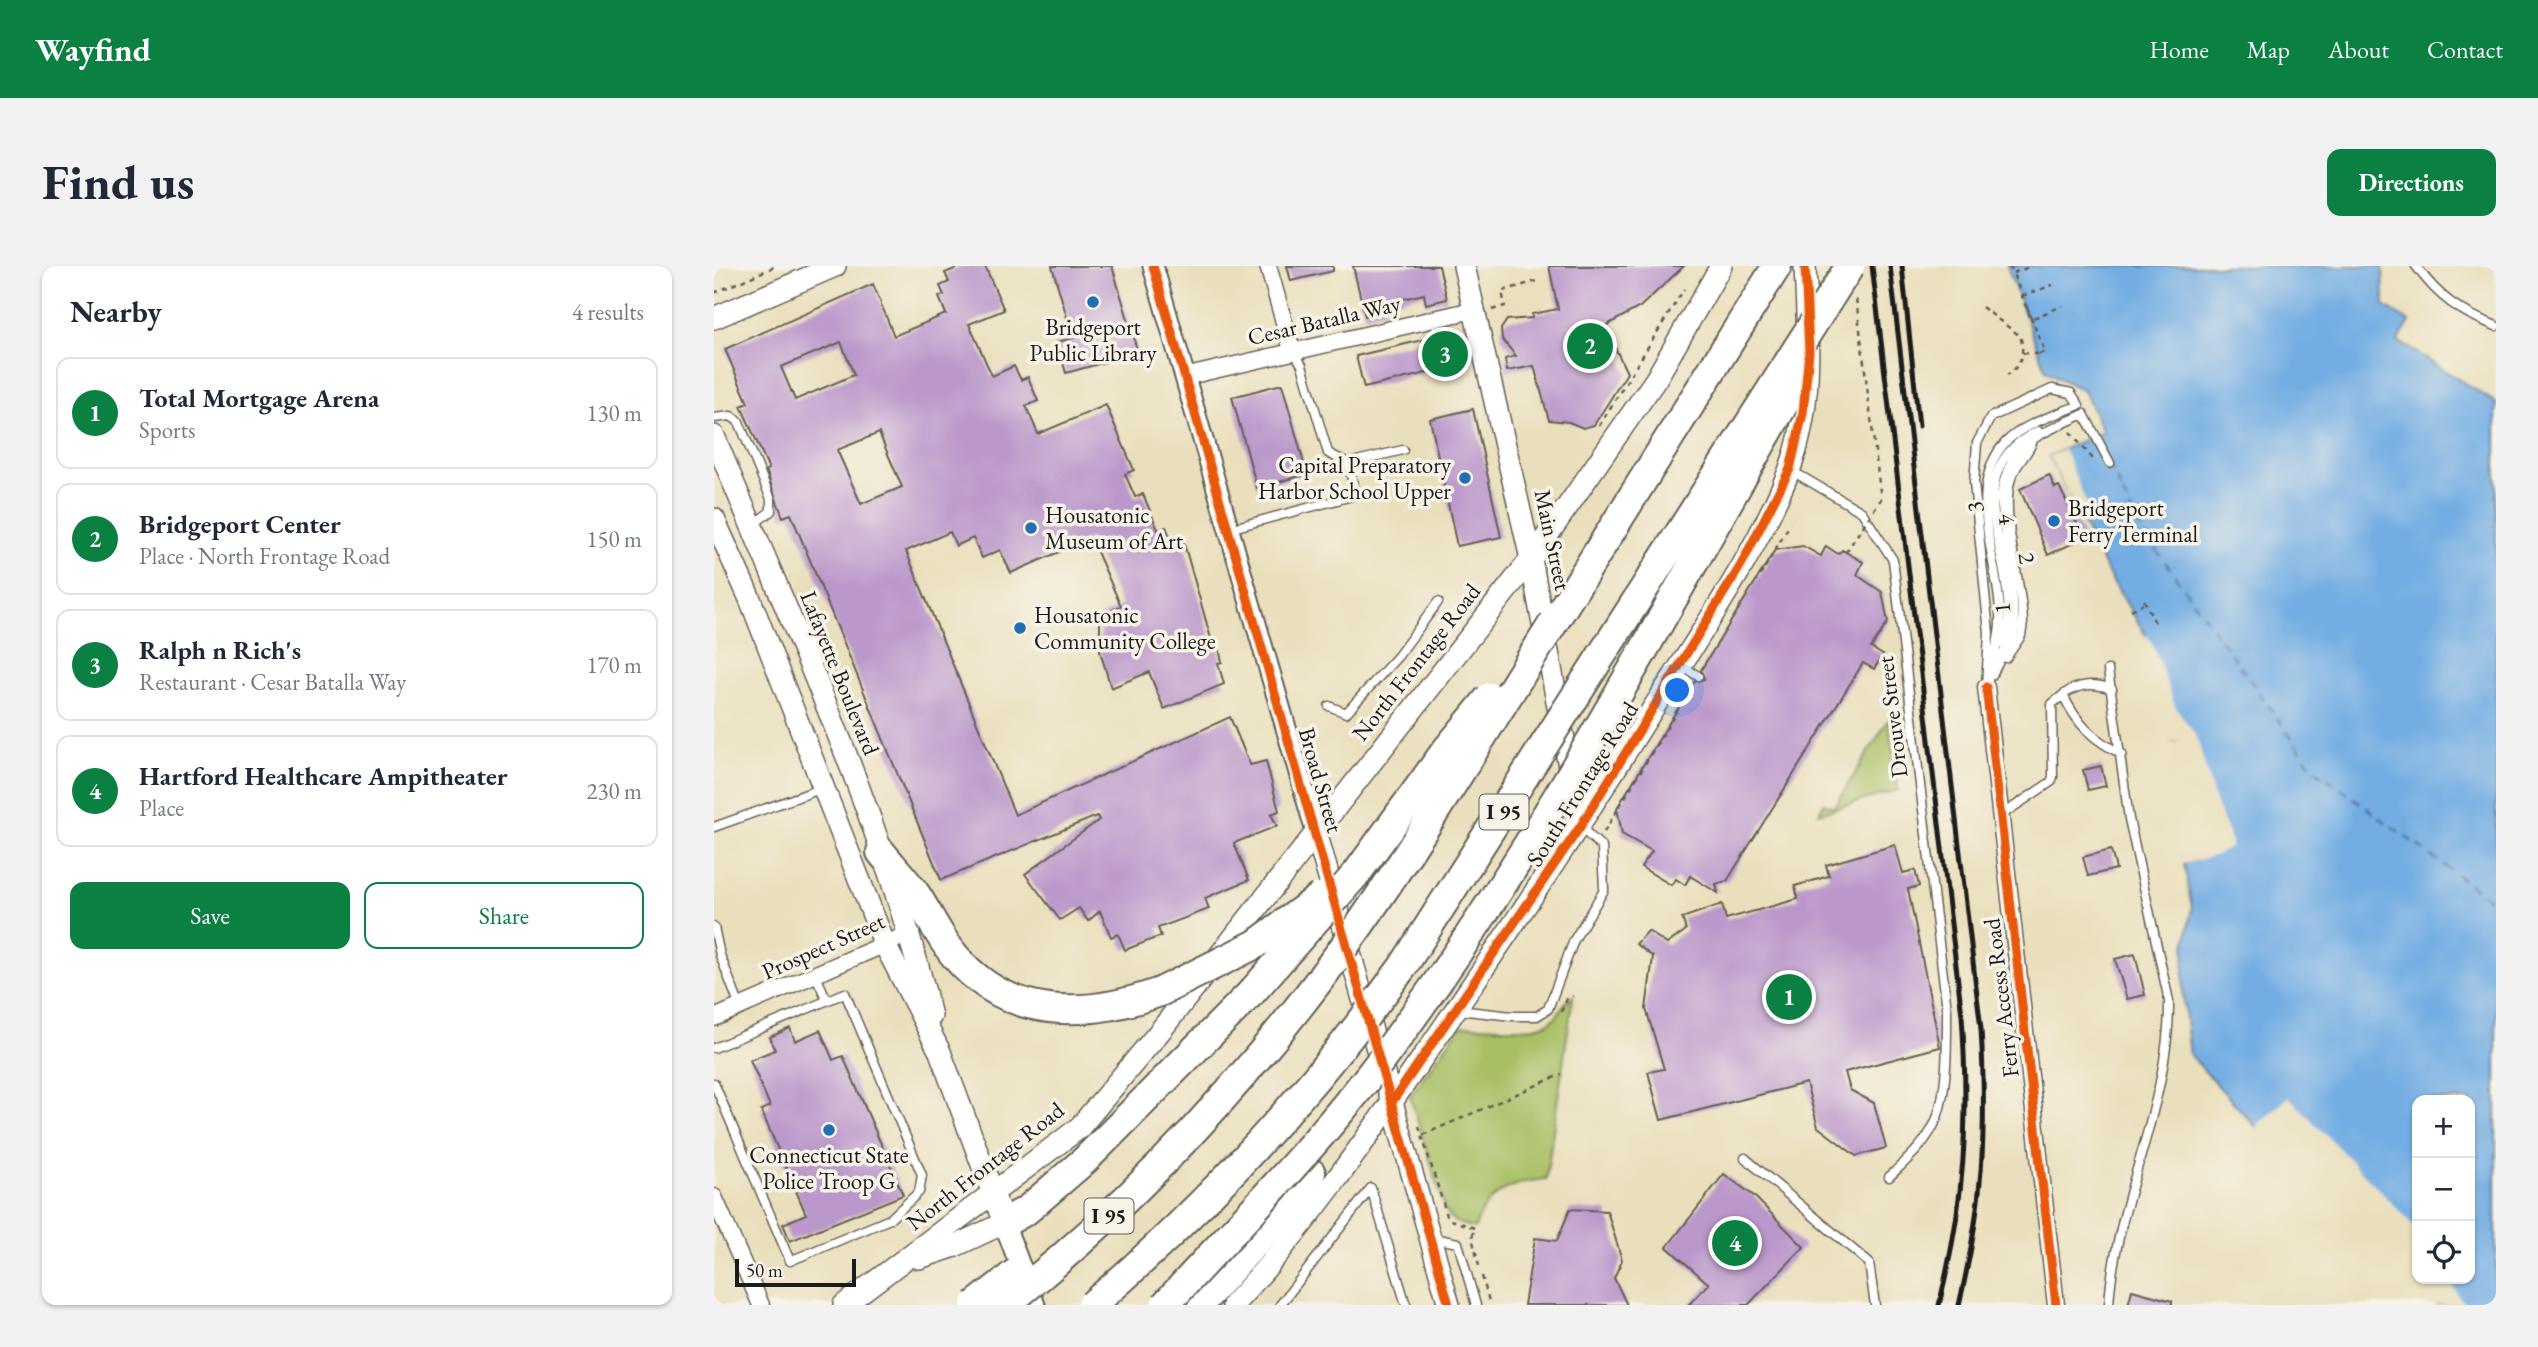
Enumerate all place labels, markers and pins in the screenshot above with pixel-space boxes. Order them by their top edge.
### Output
marker: Bridgeport Public Library [1085,294,1101,310]
place label: Bridgeport Public Library [1030,312,1157,368]
pin: 2 [1567,320,1613,372]
pin: 3 [1422,328,1468,380]
place label: Capital Preparatory Harbor School Upper [1258,450,1452,506]
marker: Capital Preparatory Harbor School Upper [1457,470,1473,486]
place label: Bridgeport Ferry Terminal [2068,493,2199,549]
place label: Housatonic Museum of Art [1045,500,1184,556]
marker: Bridgeport Ferry Terminal [2046,513,2062,529]
marker: Housatonic Museum of Art [1023,520,1039,536]
place label: Housatonic Community College [1034,600,1216,656]
marker: Housatonic Community College [1012,620,1028,636]
pin: 1 [1766,971,1812,1023]
marker: Connecticut State Police Troop G [821,1122,837,1138]
place label: Connecticut State Police Troop G [749,1140,909,1196]
pin: 4 [1712,1217,1758,1269]

